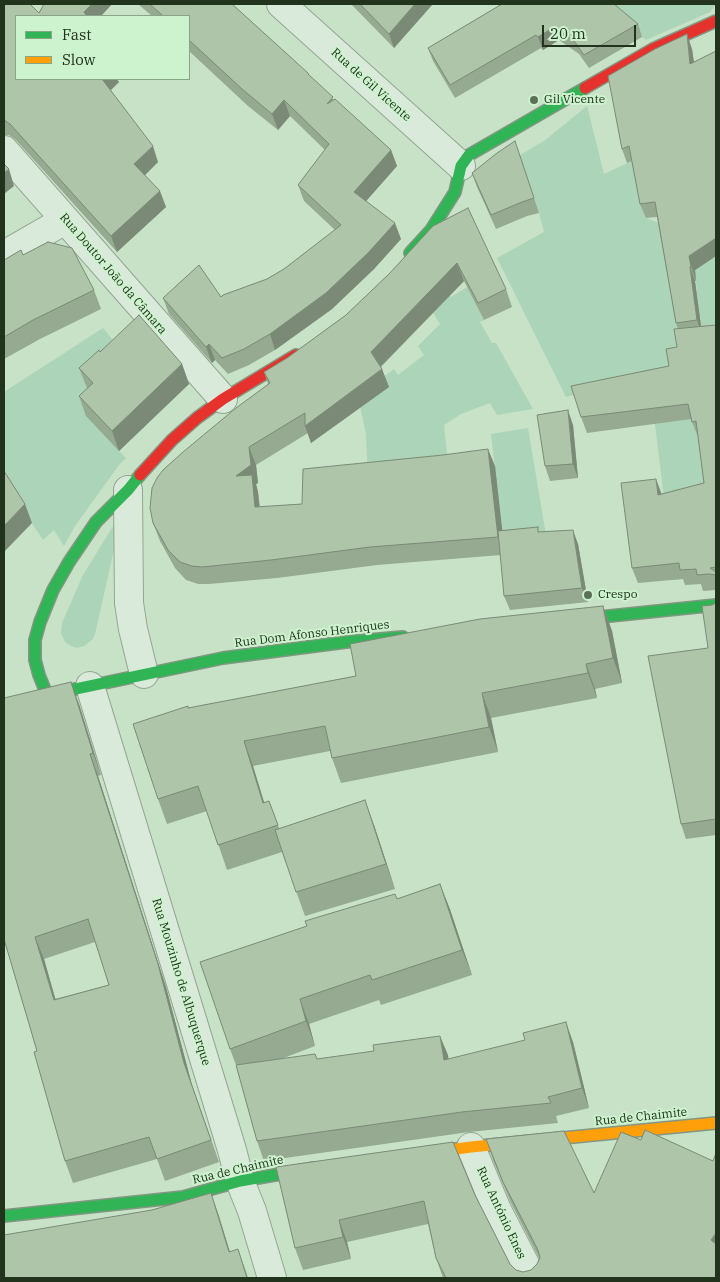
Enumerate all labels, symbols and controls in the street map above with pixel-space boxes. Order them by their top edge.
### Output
legend [15,15,190,80]
scale bar [545,15,639,47]
text: 20 m [550,24,586,43]
text: Fast [62,25,92,44]
street label: Rua de Gil Vicente [328,45,414,125]
text: Slow [62,50,95,69]
place label: Gil Vicente [544,93,605,107]
marker: Gil Vicente [528,94,540,106]
street label: Rua Doutor João da Câmara [57,211,169,337]
place label: Crespo [598,588,637,602]
marker: Crespo [582,589,594,601]
street label: Rua Dom Afonso Henriques [234,617,390,651]
street label: Rua Mouzinho de Albuquerque [149,897,213,1067]
street label: Rua de Chaimite [594,1105,688,1129]
street label: Rua de Chaimite [191,1153,285,1187]
street label: Rua António Enes [473,1164,529,1262]

